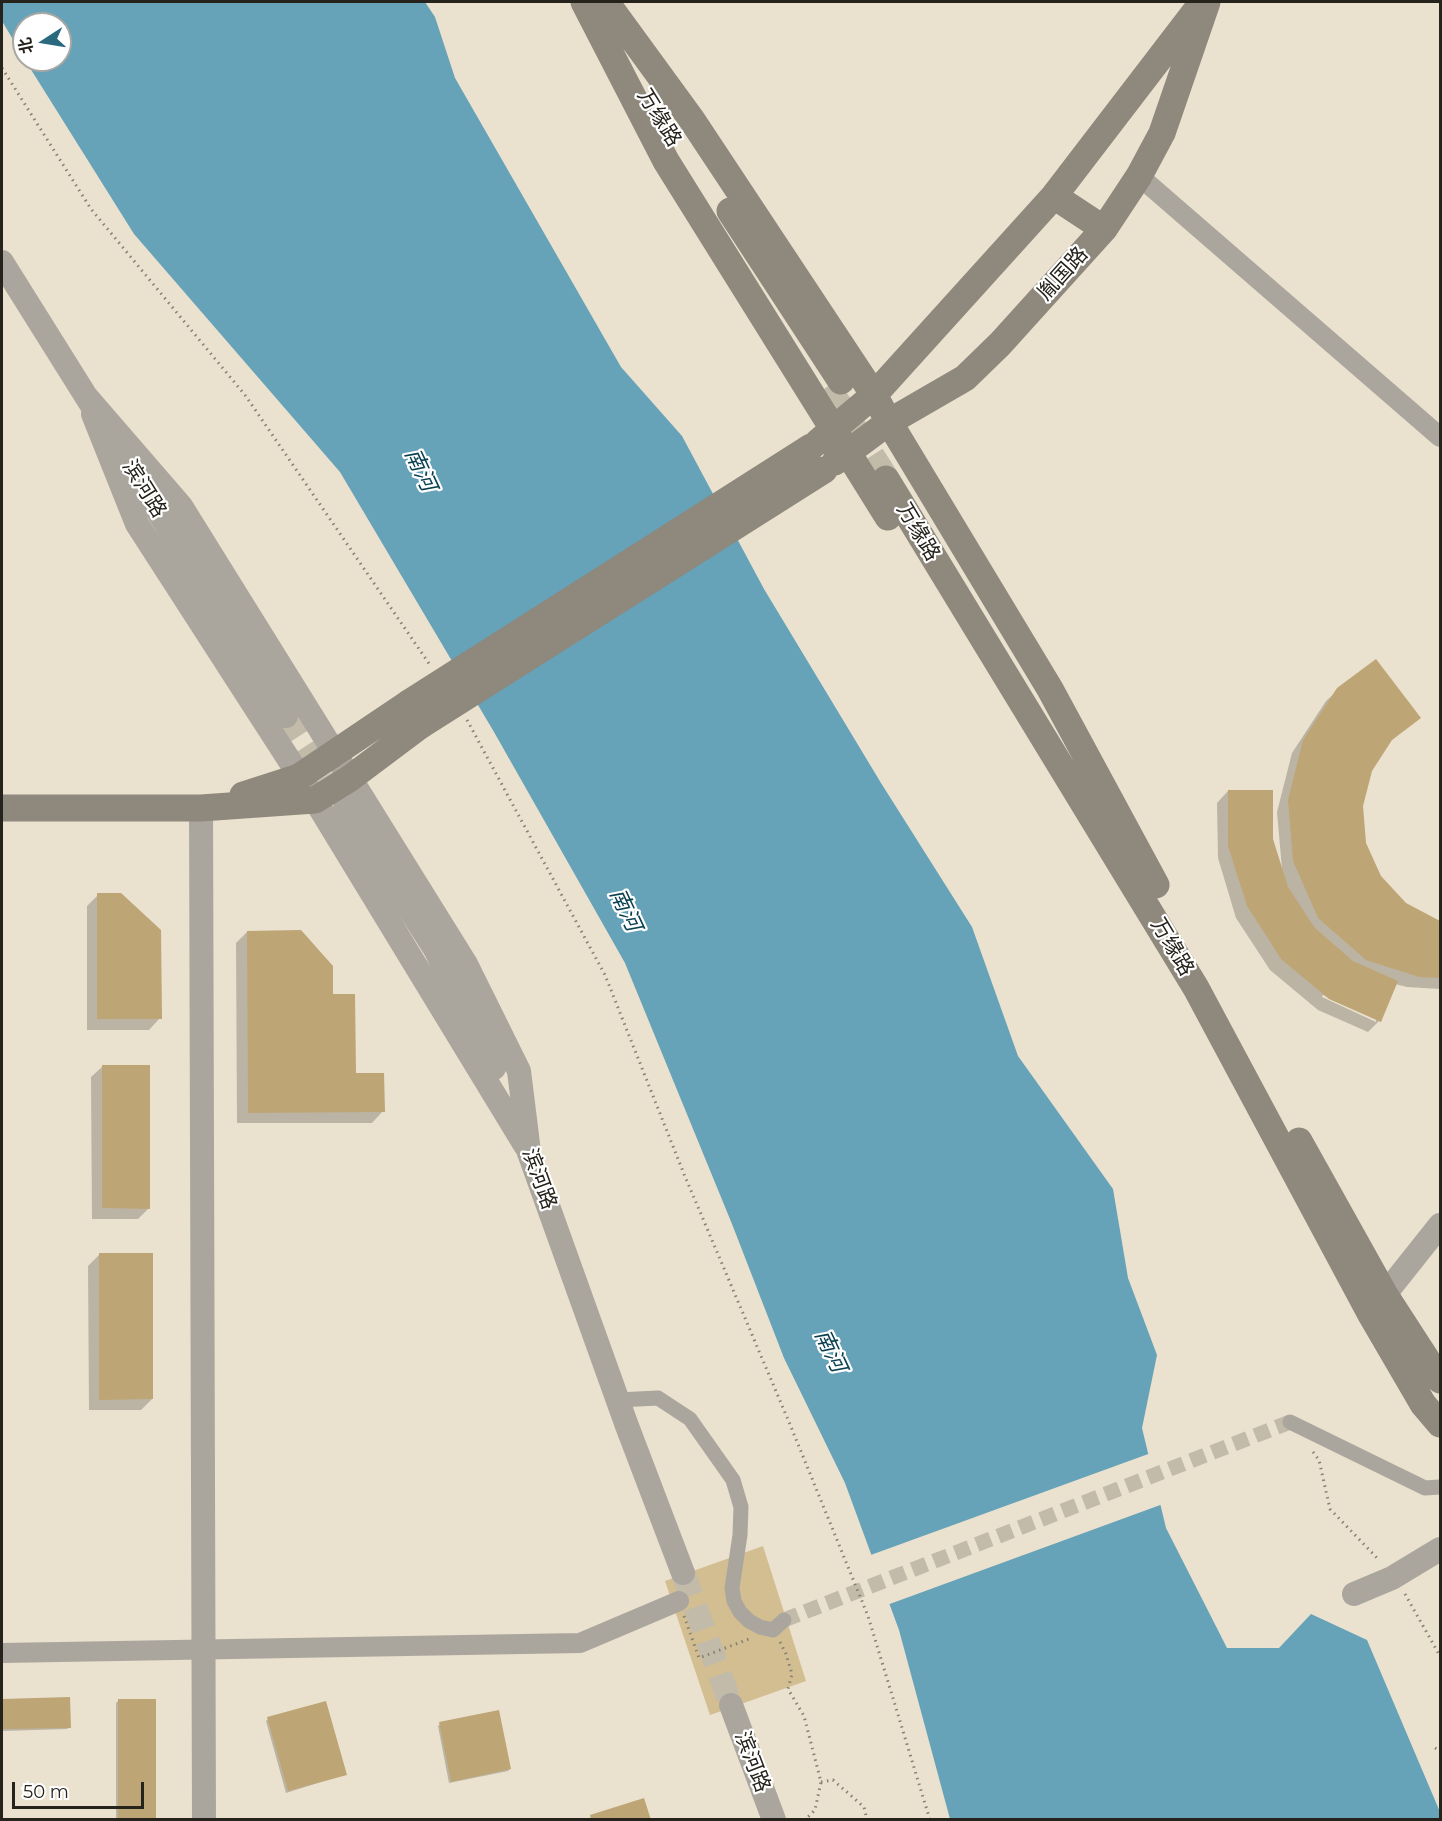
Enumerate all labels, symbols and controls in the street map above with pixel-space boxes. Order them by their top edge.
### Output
north arrow [12,12,72,72]
text: 北 [15,36,37,55]
street label: 万缘路 [632,85,686,151]
street label: 胤国路 [1033,242,1093,306]
water label: 南河 [399,444,441,496]
street label: 滨河路 [117,456,171,522]
street label: 万缘路 [891,499,945,565]
water label: 南河 [604,884,646,936]
street label: 万缘路 [1145,914,1199,980]
street label: 滨河路 [516,1145,562,1213]
water label: 南河 [809,1325,851,1377]
street label: 滨河路 [729,1728,775,1796]
scale bar [15,1770,147,1808]
text: 50 m [23,1781,69,1803]

